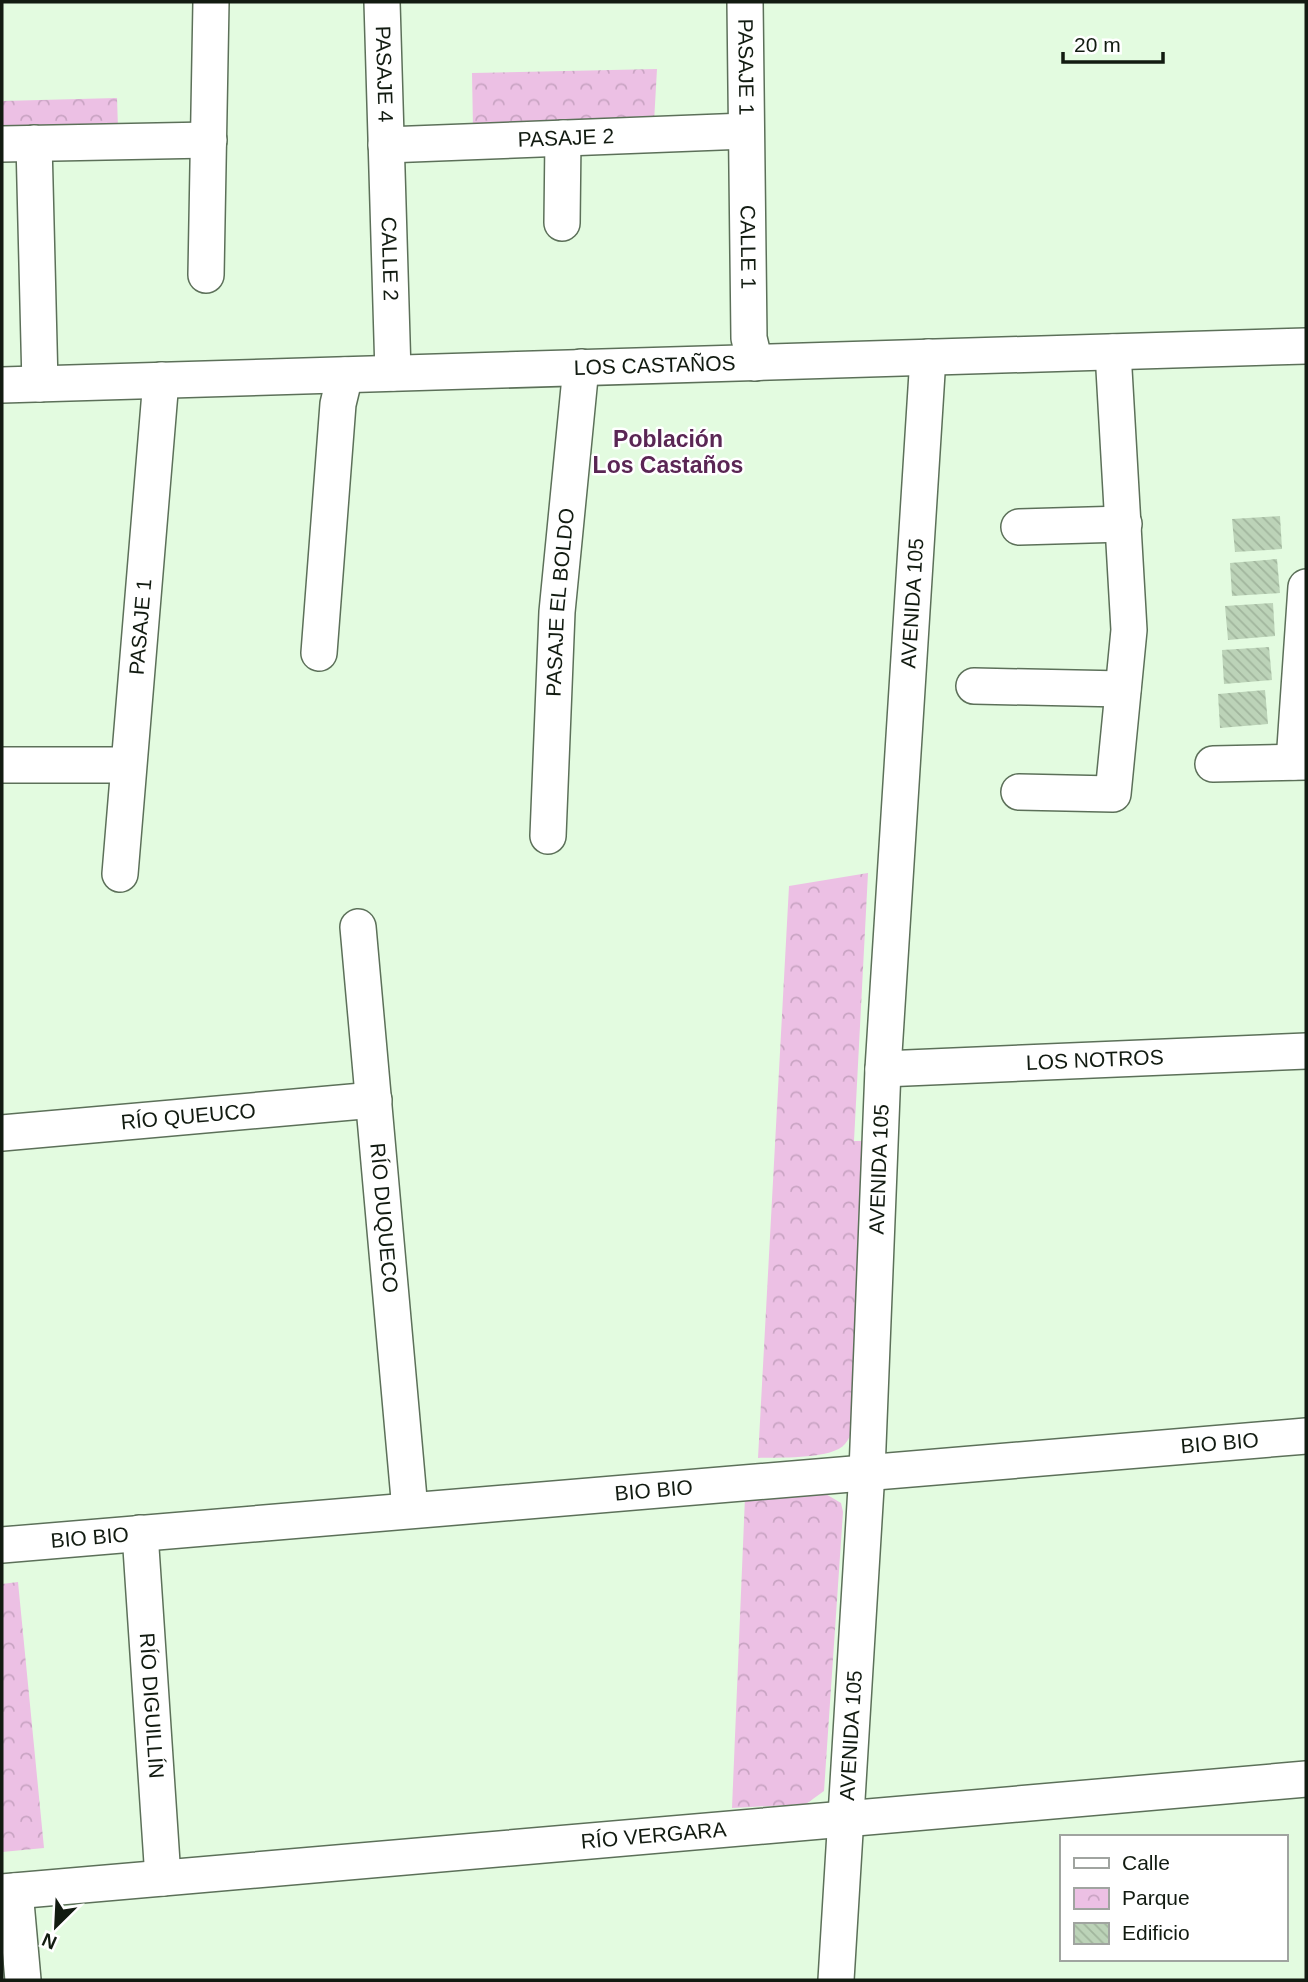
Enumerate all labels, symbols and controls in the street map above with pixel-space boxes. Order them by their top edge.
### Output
street label: PASAJE 1 [734,19,758,115]
scale bar [1063,21,1163,65]
street label: PASAJE 4 [372,25,398,123]
text: 20 m [1074,33,1121,56]
street label: PASAJE 2 [517,124,615,151]
street label: CALLE 1 [736,205,760,289]
street label: CALLE 2 [377,216,403,301]
street label: LOS CASTAÑOS [573,351,736,379]
district label: Población Los Castaños [593,426,743,478]
street label: PASAJE EL BOLDO [542,507,578,697]
street label: AVENIDA 105 [896,537,928,669]
street label: PASAJE 1 [125,578,155,676]
street label: LOS NOTROS [1025,1045,1164,1074]
street label: RÍO QUEUCO [120,1099,257,1133]
street label: AVENIDA 105 [864,1104,893,1235]
street label: RÍO DUQUECO [366,1142,403,1294]
street label: BIO BIO [1180,1428,1260,1457]
street label: BIO BIO [614,1475,694,1505]
street label: BIO BIO [50,1522,130,1552]
street label: RÍO DIGUILLÍN [136,1632,168,1779]
street label: AVENIDA 105 [835,1670,866,1801]
street label: RÍO VERGARA [580,1817,727,1853]
legend [1060,1835,1287,1961]
text: Calle [1122,1851,1170,1874]
text: Parque [1122,1886,1190,1909]
north arrow [21,1891,91,1961]
text: Edificio [1122,1921,1190,1944]
text: N [39,1929,60,1953]

